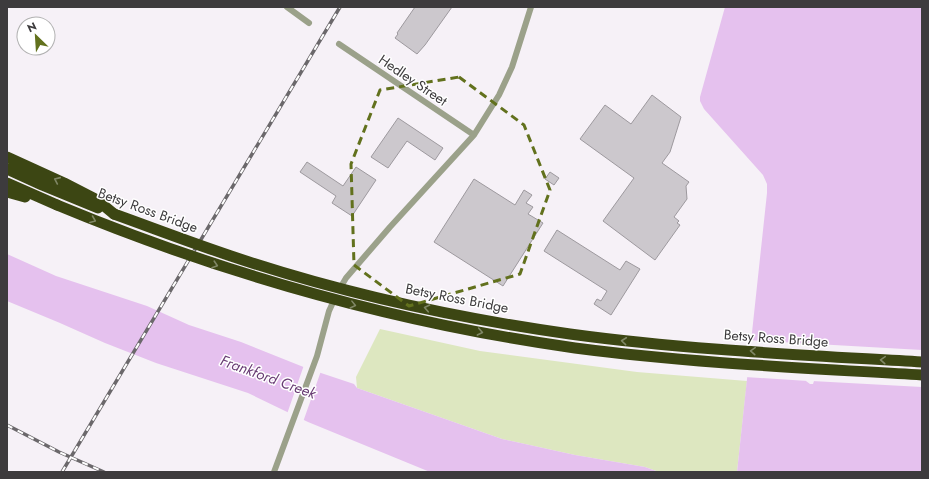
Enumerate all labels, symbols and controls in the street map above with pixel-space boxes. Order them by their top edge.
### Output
north arrow [16,16,56,56]
text: N [24,18,39,36]
street label: Hedley Street [375,50,452,111]
one-way arrow [53,176,60,184]
street label: Betsy Ross Bridge [95,183,201,237]
one-way arrow [89,216,96,224]
one-way arrow [211,260,218,268]
street label: Betsy Ross Bridge [404,278,510,318]
one-way arrow [350,300,357,308]
one-way arrow [423,305,430,313]
street label: Betsy Ross Bridge [723,324,829,352]
one-way arrow [477,328,483,336]
one-way arrow [621,336,627,345]
one-way arrow [750,347,756,356]
water label: Frankford Creek [217,349,319,405]
one-way arrow [880,355,886,364]

